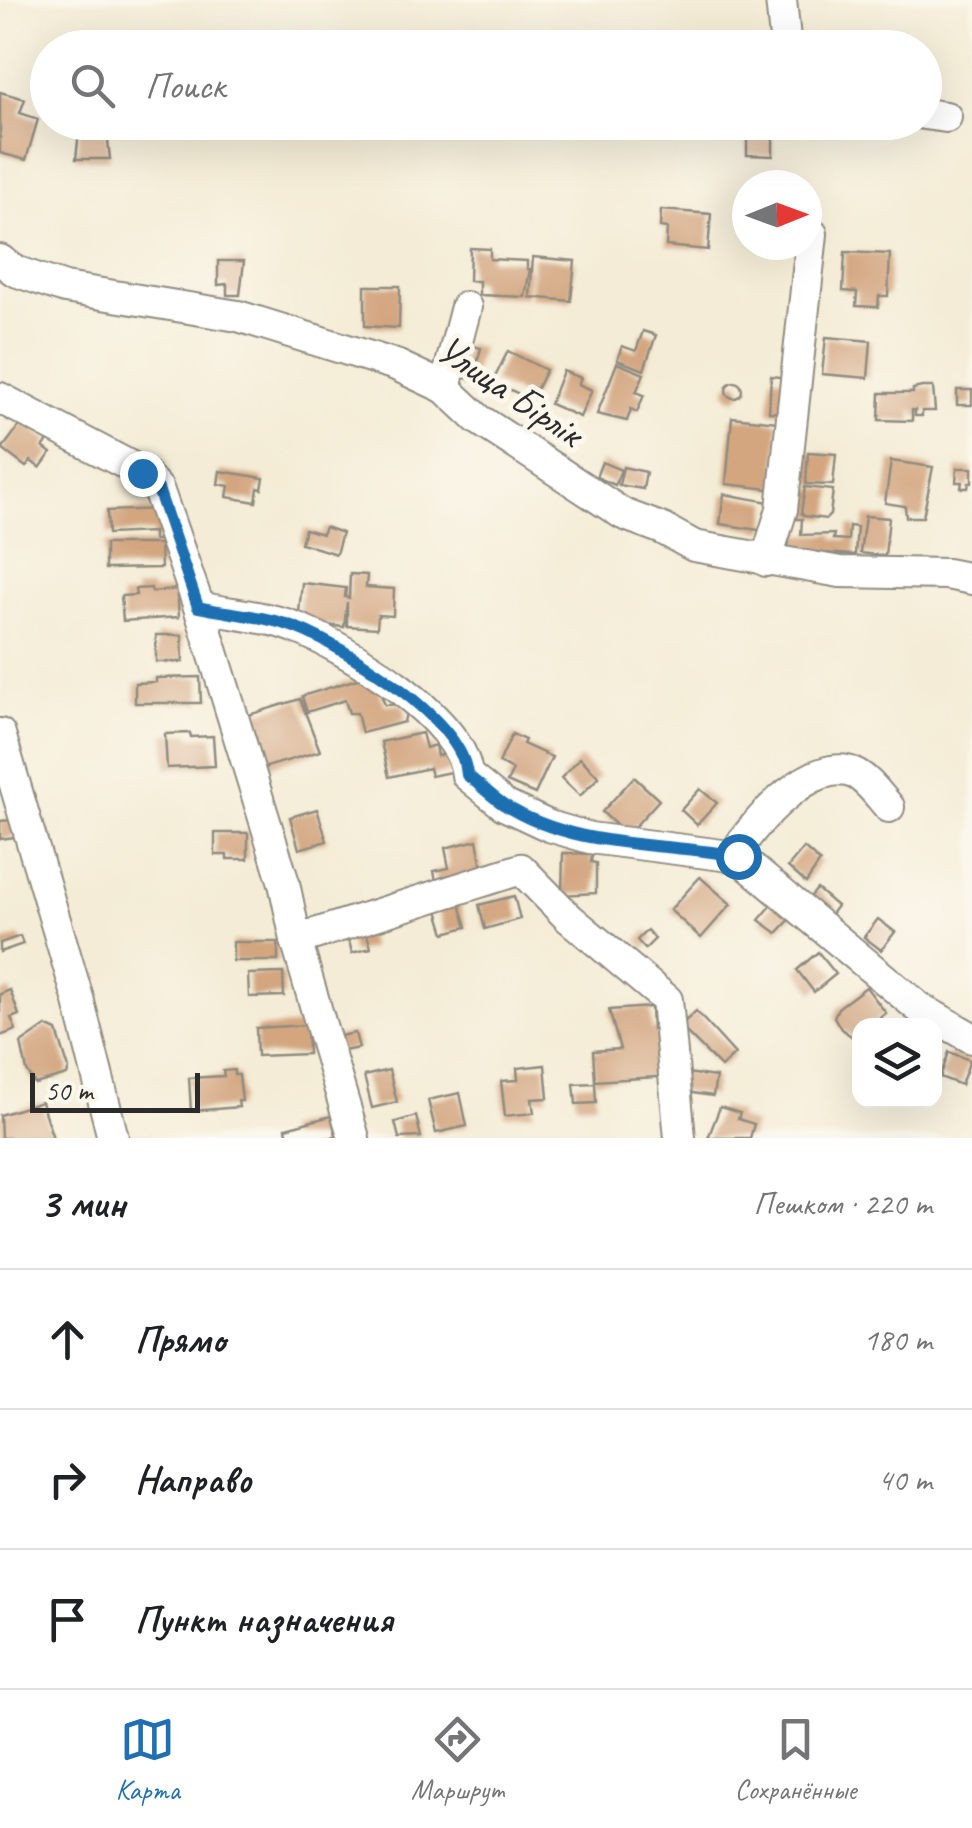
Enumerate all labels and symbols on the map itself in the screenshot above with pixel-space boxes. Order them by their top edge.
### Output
north arrow [732,170,822,260]
street label: Улица Бірлік [427,324,595,460]
route end [120,451,166,497]
route start [716,834,762,880]
scale bar [30,1068,200,1112]

